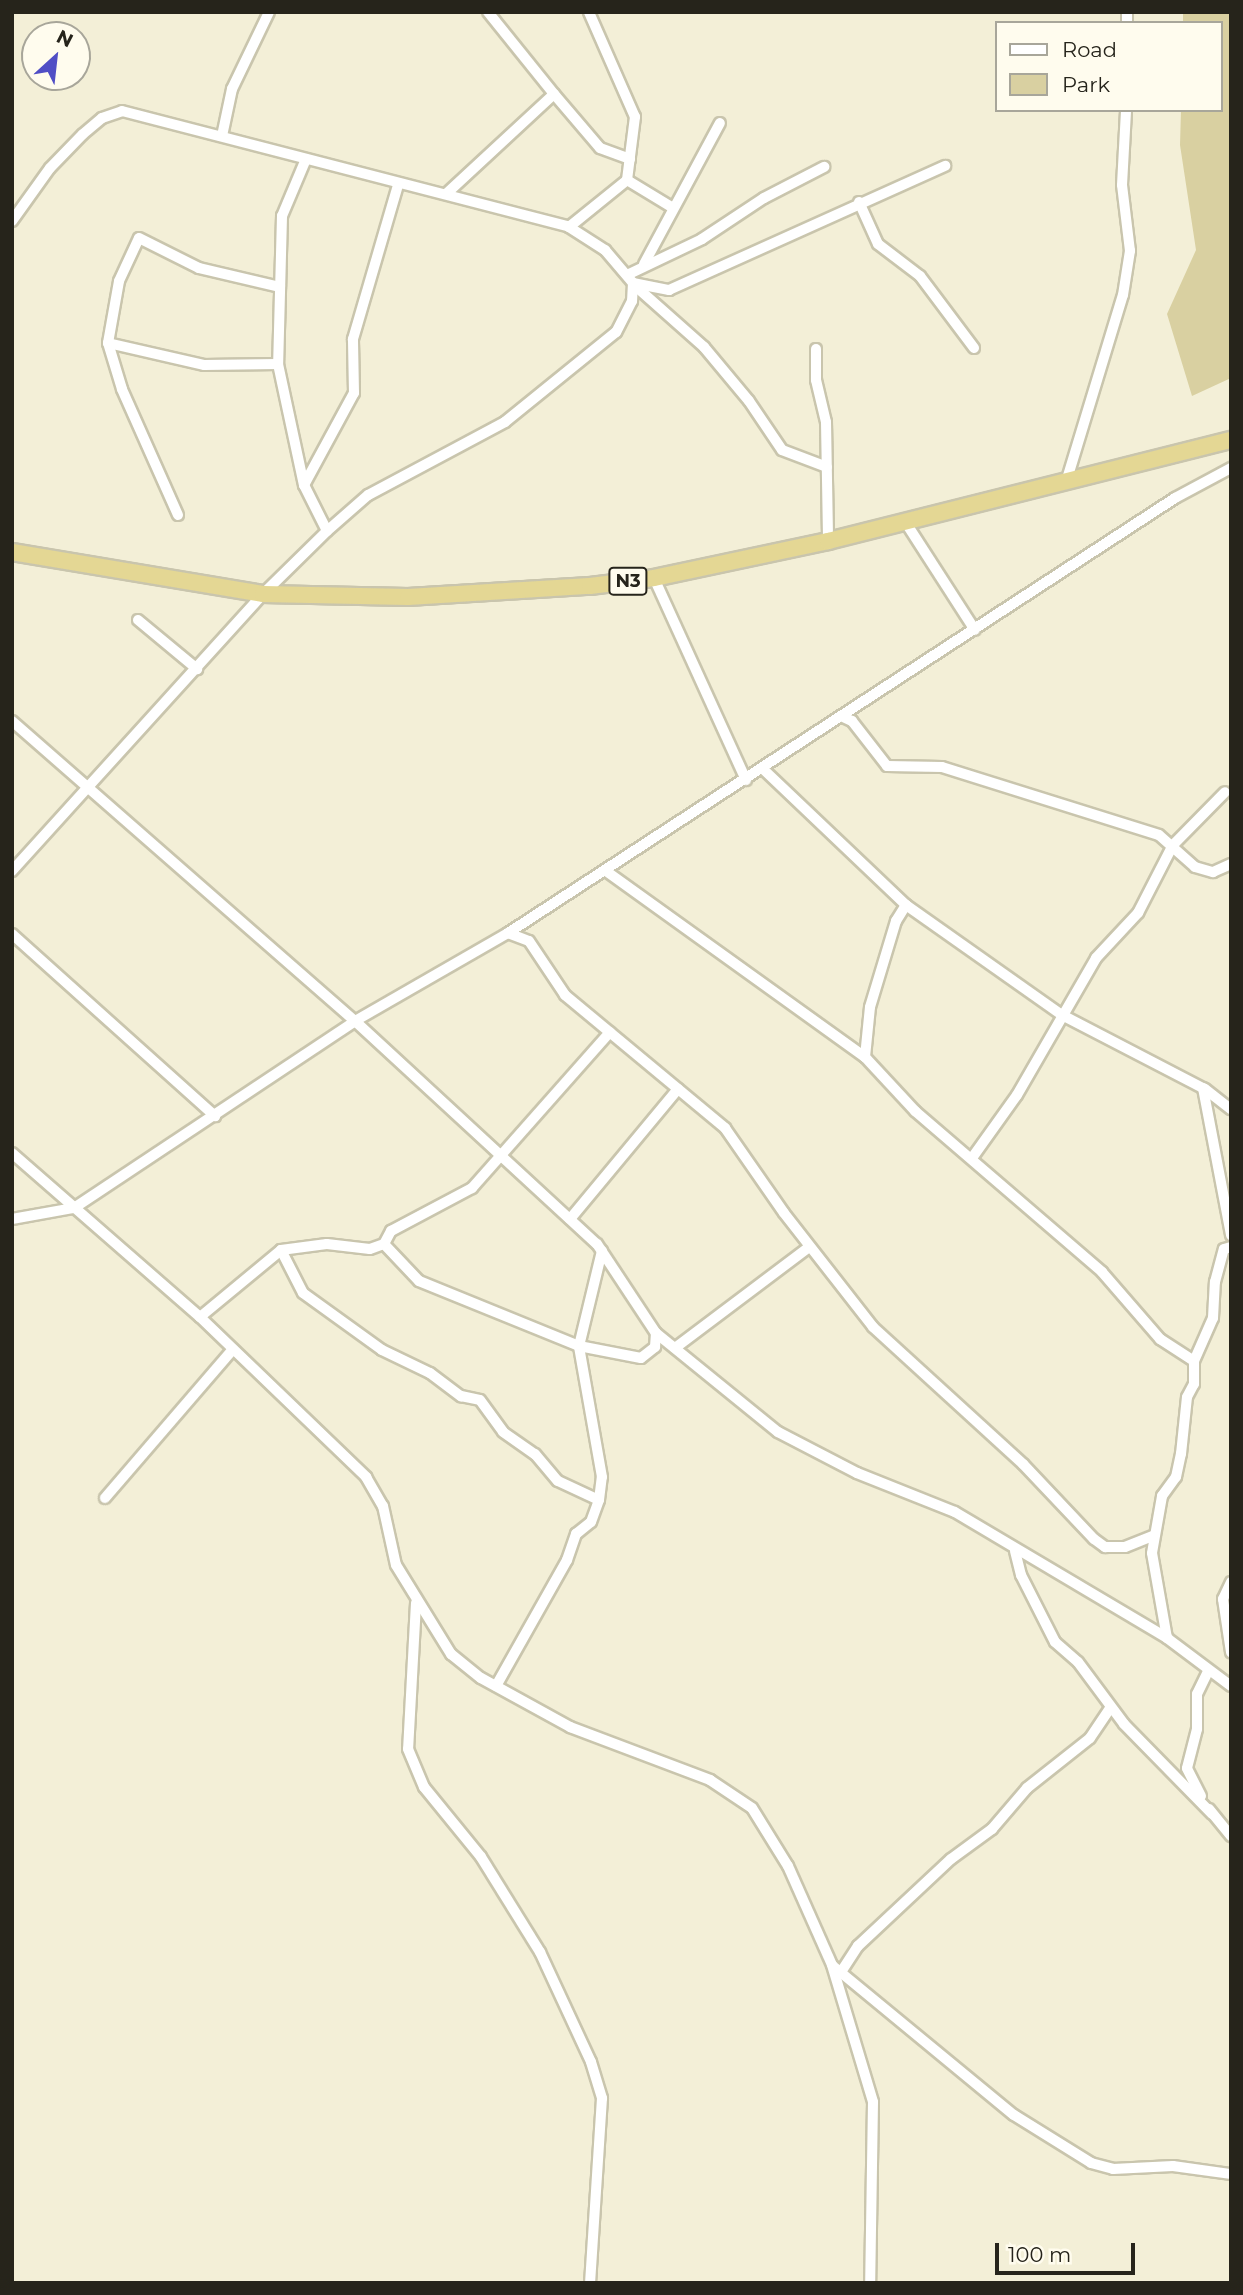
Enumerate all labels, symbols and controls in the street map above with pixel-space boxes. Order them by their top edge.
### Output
north arrow [21,21,91,91]
legend [995,21,1222,112]
text: N [53,25,77,52]
text: Road [1062,37,1117,62]
text: Park [1062,72,1110,97]
road number: N3 [607,566,649,596]
scale bar [998,2228,1138,2272]
text: 100 m [1008,2242,1071,2267]

